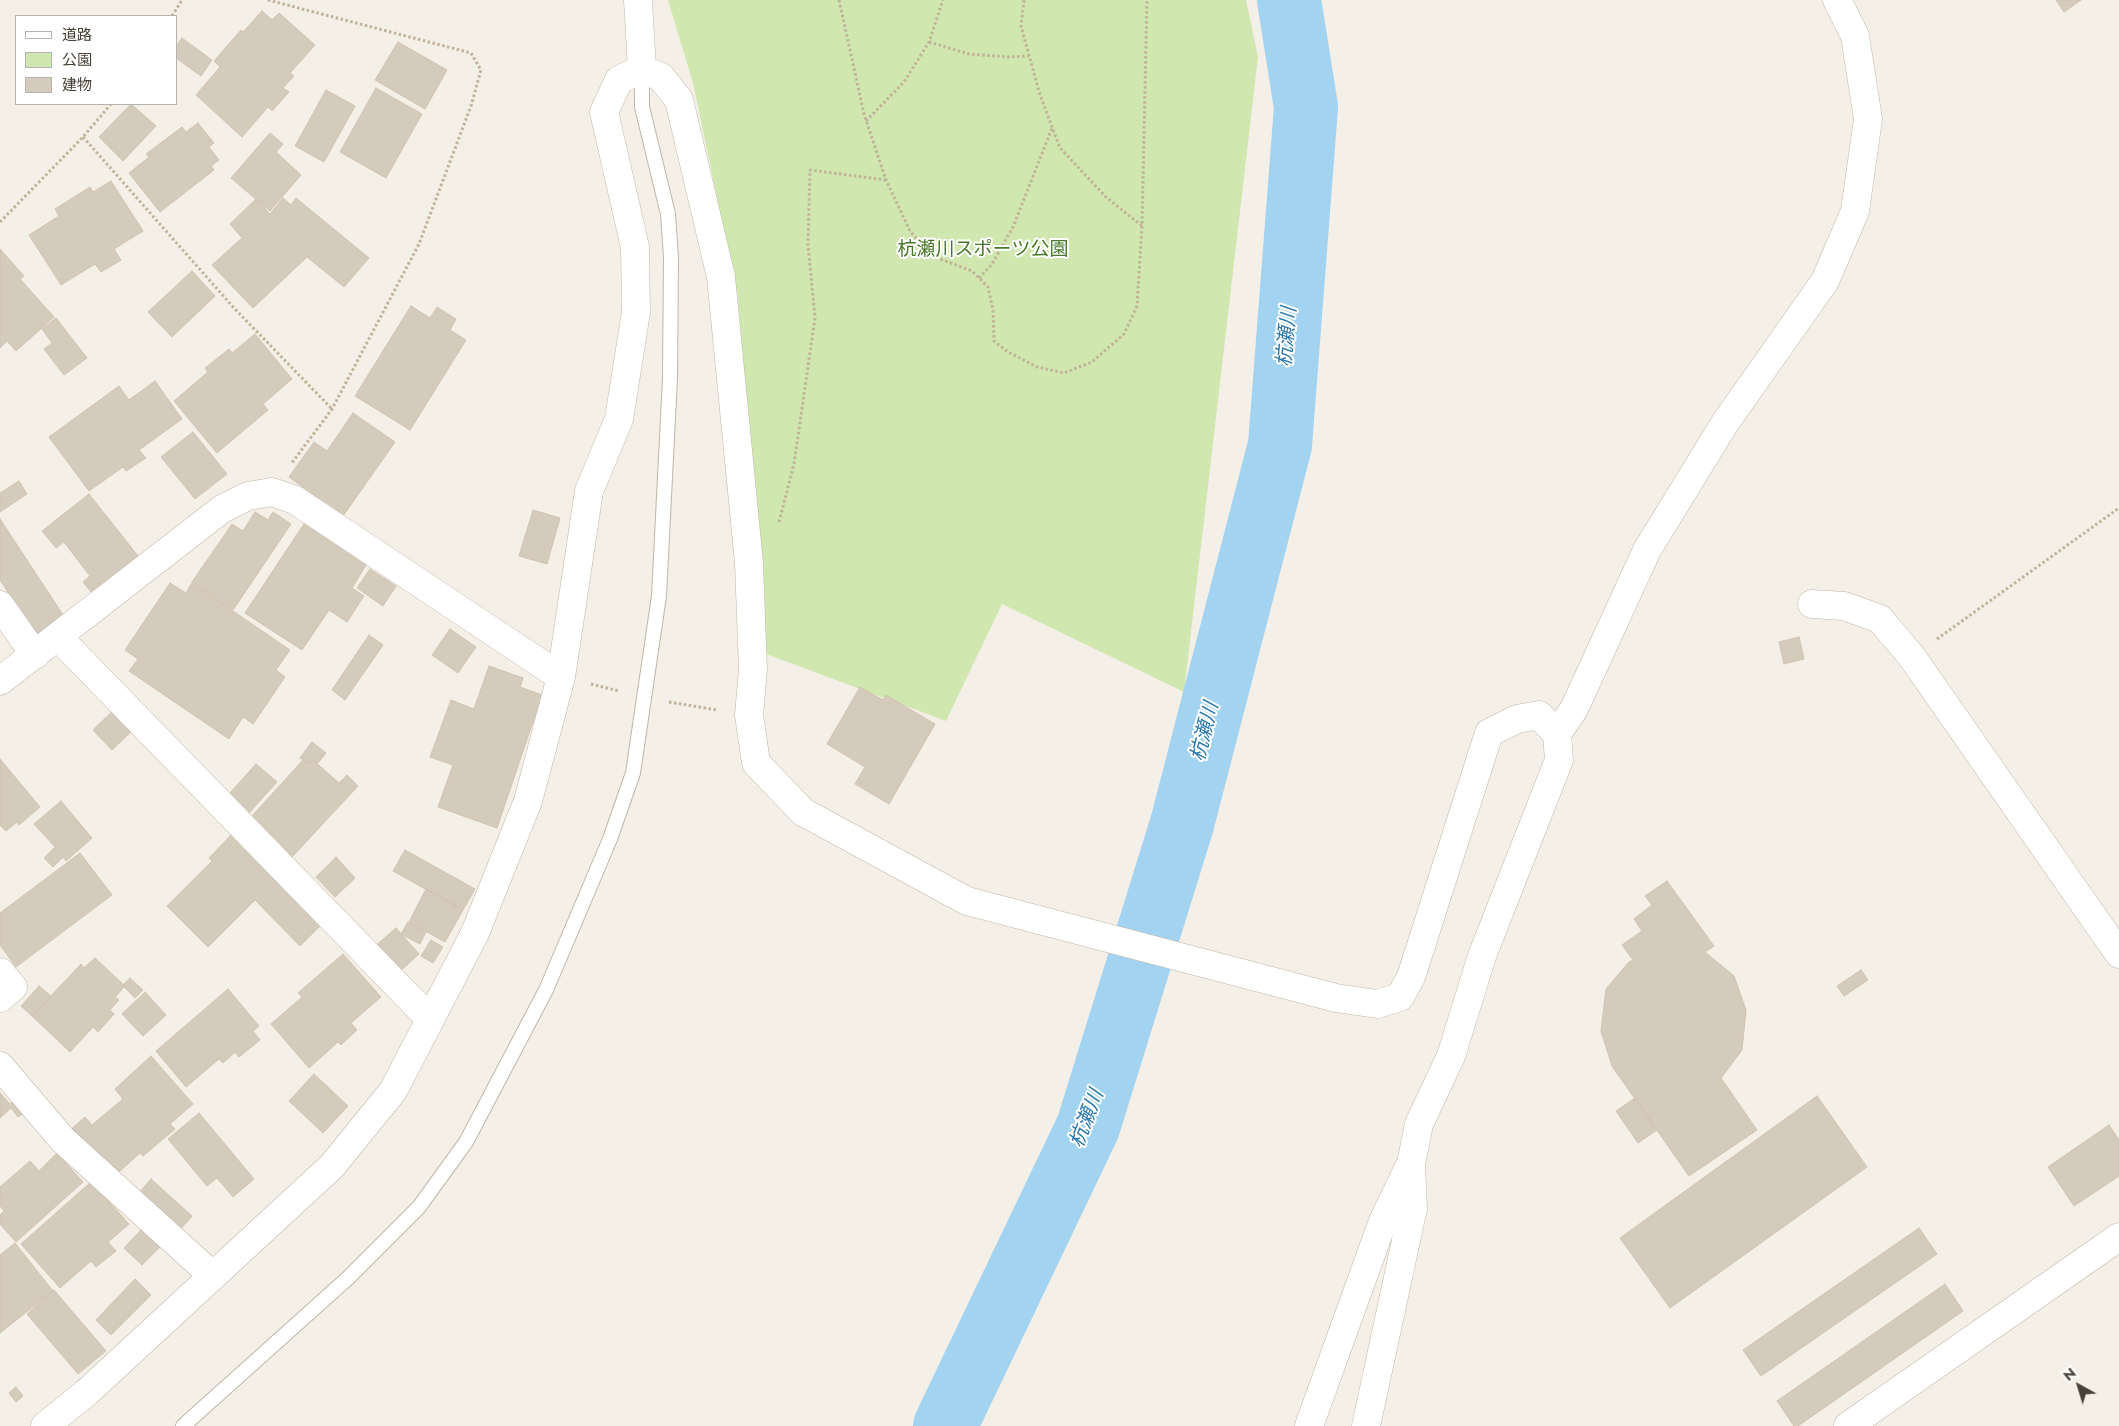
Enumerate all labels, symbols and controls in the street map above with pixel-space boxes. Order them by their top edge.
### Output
legend [15,15,178,105]
text: 道路 [62,24,92,46]
text: 公園 [62,49,92,71]
text: 建物 [62,74,92,96]
park label: 杭瀬川スポーツ公園 [898,239,1068,261]
water label: 杭瀬川 [1273,306,1303,368]
water label: 杭瀬川 [1187,700,1225,764]
water label: 杭瀬川 [1066,1087,1110,1151]
north arrow [2054,1361,2104,1411]
text: N [2059,1363,2080,1386]

